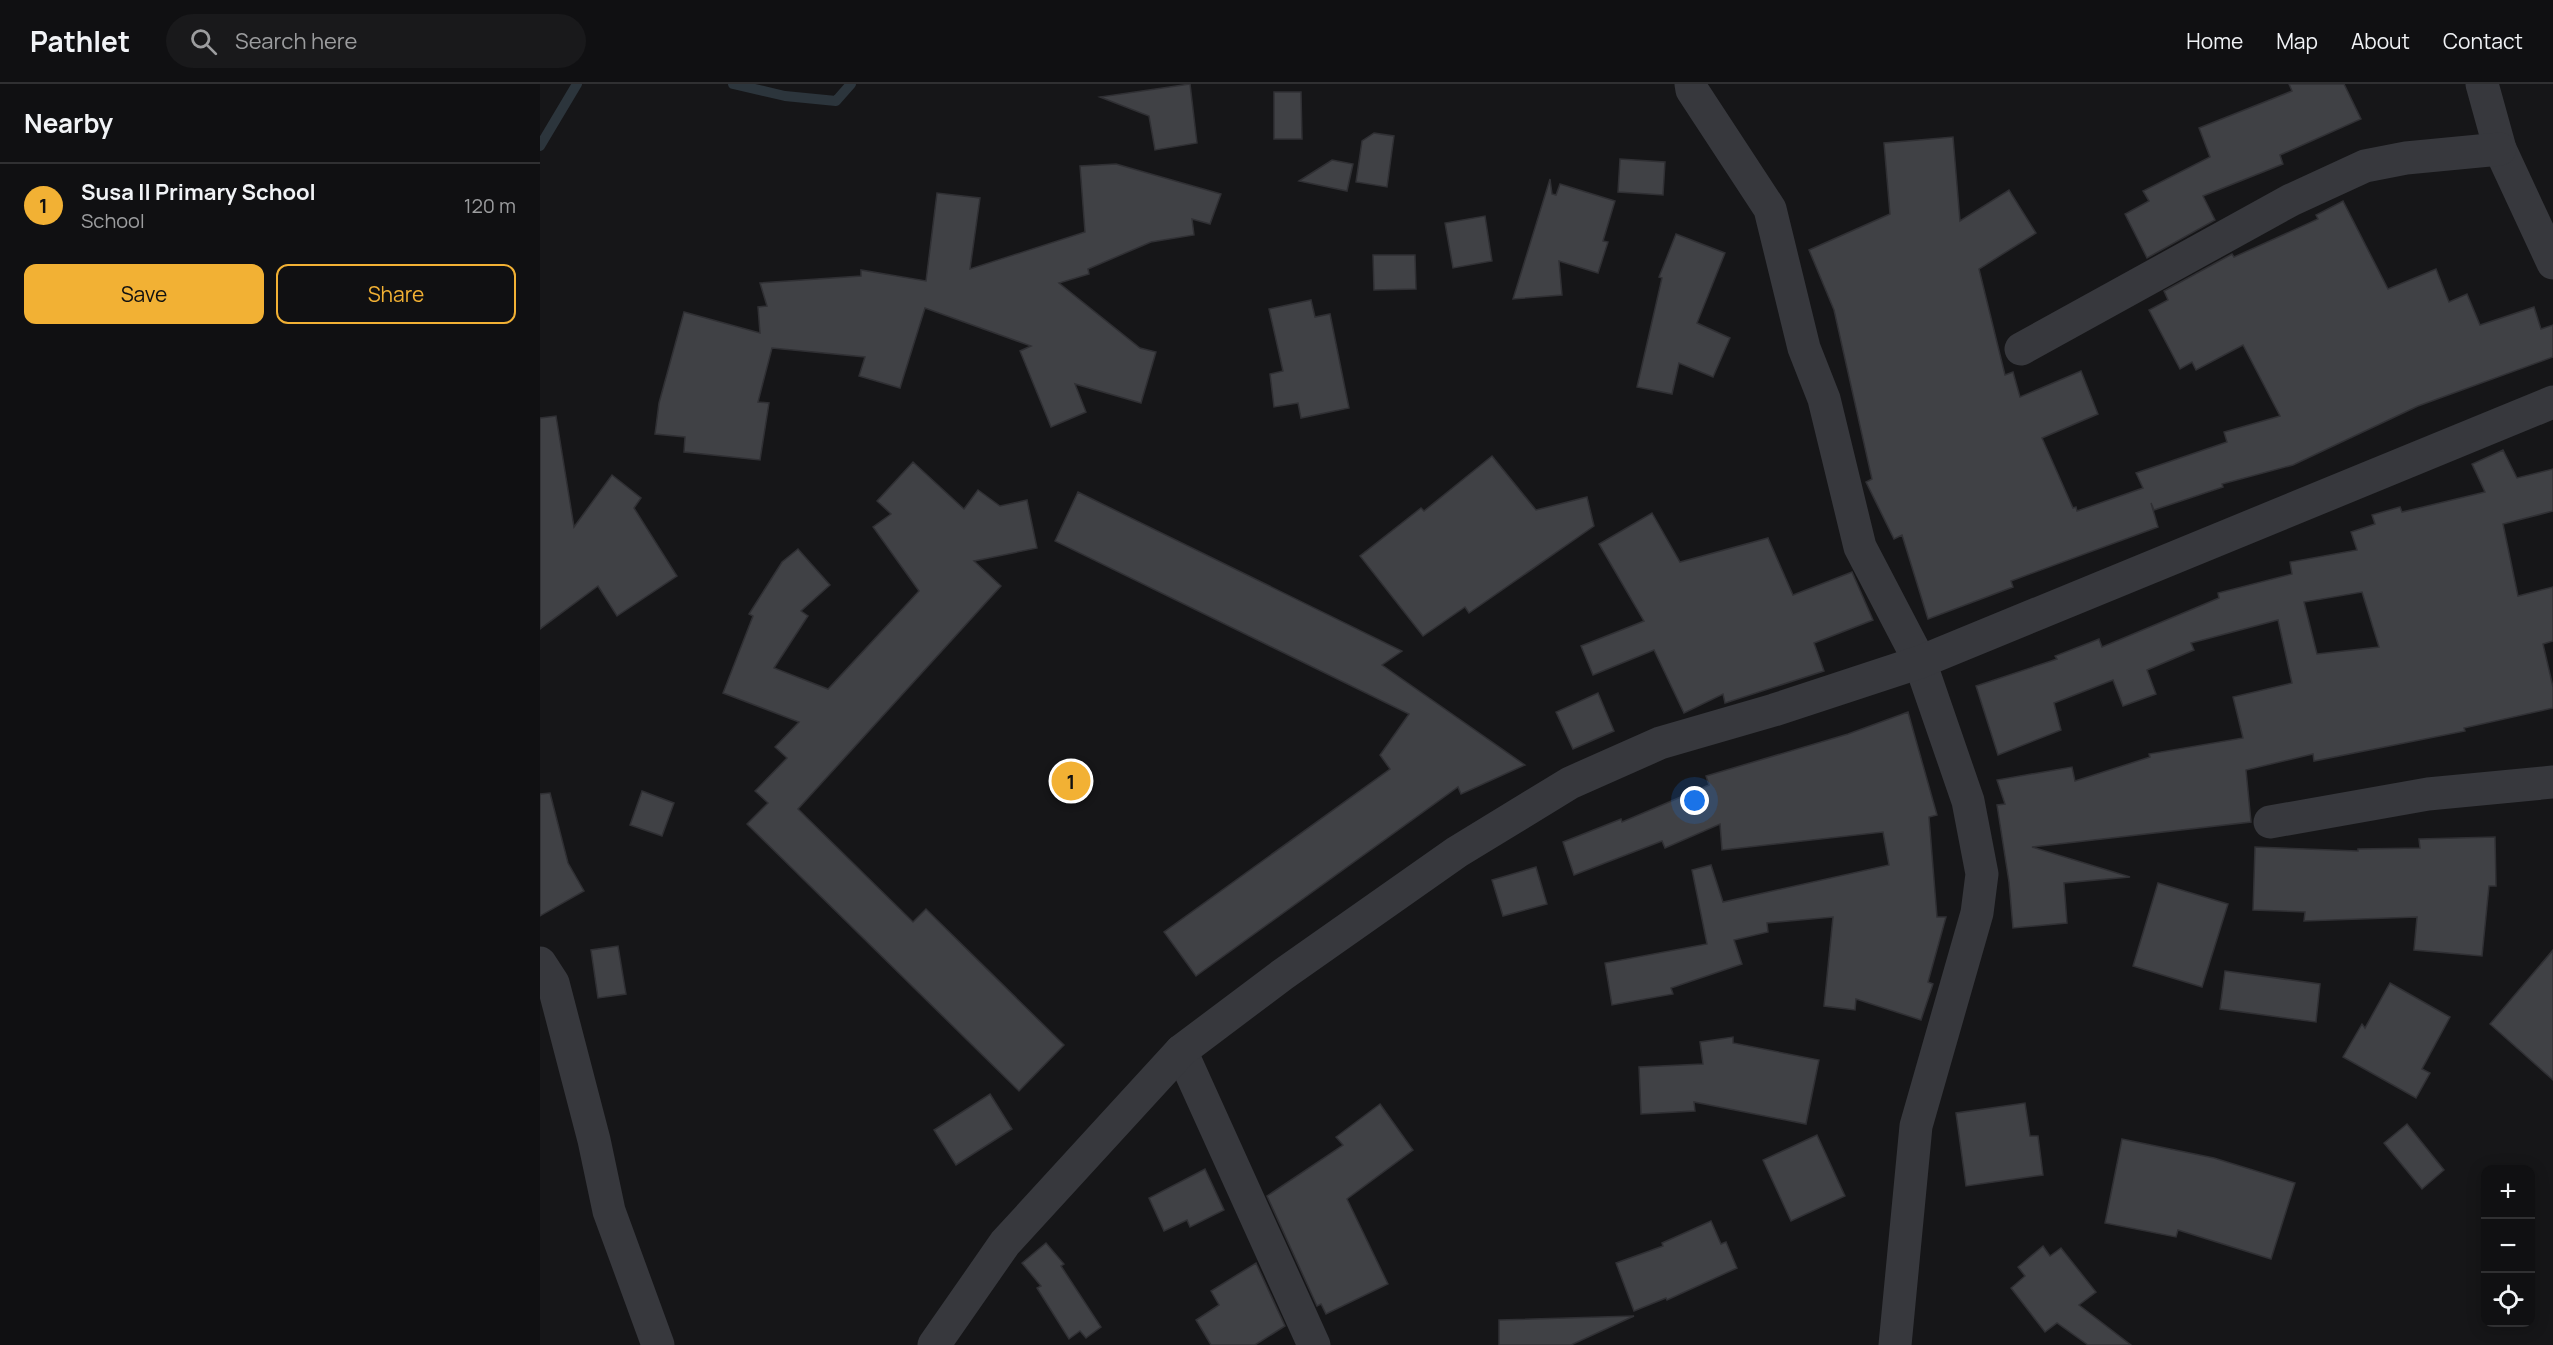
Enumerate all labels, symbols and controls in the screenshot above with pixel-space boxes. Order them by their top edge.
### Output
search box [166,14,586,68]
text: Pathlet [30,22,130,60]
icon: search [187,25,220,58]
text: Search here [235,26,357,56]
text: Home [2186,27,2243,55]
text: Map [2276,27,2318,55]
text: About [2351,27,2410,55]
text: Contact [2443,27,2523,55]
text: Nearby [24,105,113,141]
text: Susa II Primary School [81,177,316,207]
text: 1 [39,192,48,219]
text: 120 m [464,192,516,219]
text: School [81,207,145,234]
button: Save [24,264,264,324]
button: Share [276,264,516,324]
pin: 1 [1052,758,1090,804]
your location [1680,786,1709,815]
map controls [2481,1165,2535,1327]
button: + [2481,1165,2535,1219]
button: − [2481,1219,2535,1273]
button: locate [2481,1273,2535,1327]

